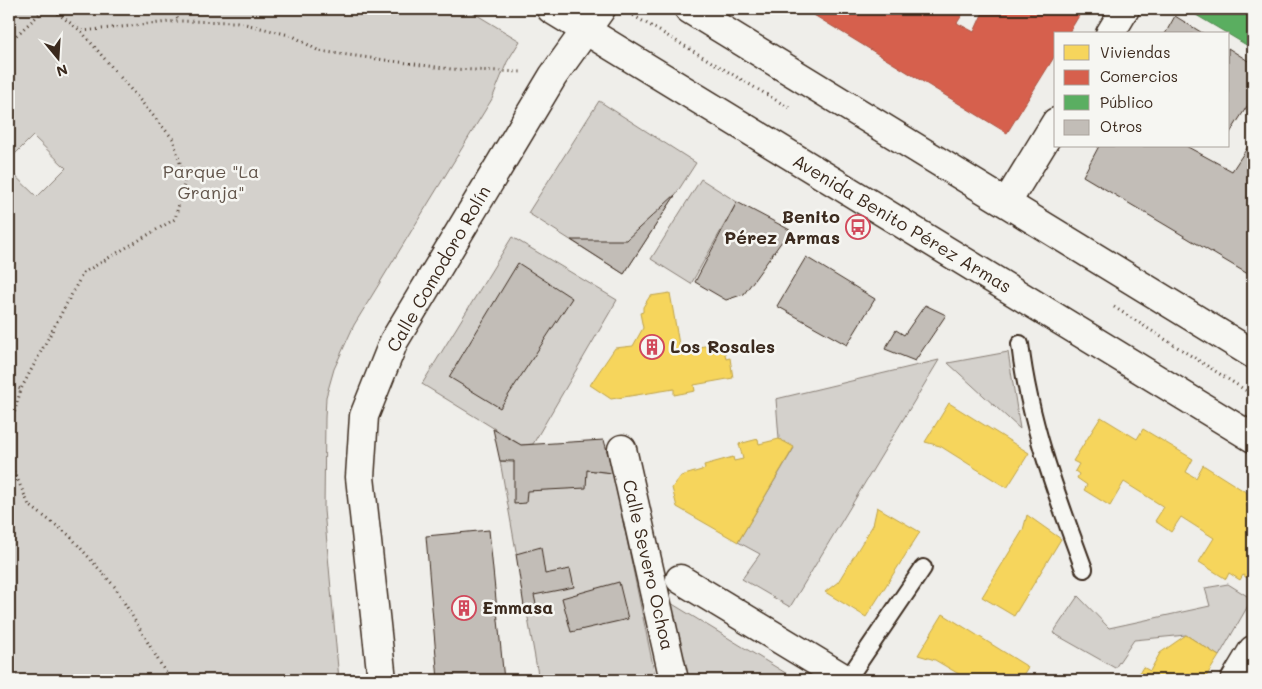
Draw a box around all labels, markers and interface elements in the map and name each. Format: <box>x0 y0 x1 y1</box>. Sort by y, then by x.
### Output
north arrow <box>32 32 82 82</box>
legend <box>1054 32 1230 148</box>
text: Viviendas <box>1100 42 1171 62</box>
text: N <box>54 60 70 82</box>
text: Comercios <box>1100 66 1178 86</box>
text: Público <box>1100 92 1153 112</box>
text: Otros <box>1100 116 1142 136</box>
street label: Avenida Benito Pérez Armas <box>789 148 1016 298</box>
park label: Parque "La Granja" <box>163 159 259 204</box>
street label: Calle Comodoro Rolín <box>381 181 496 356</box>
place label: Benito Pérez Armas <box>724 204 840 249</box>
bus stop icon: Benito Pérez Armas <box>845 214 871 240</box>
building icon: Los Rosales <box>639 334 665 360</box>
place label: Los Rosales <box>670 334 775 358</box>
street label: Calle Severo Ochoa <box>618 477 680 652</box>
building icon: Emmasa <box>451 595 477 621</box>
place label: Emmasa <box>482 595 553 619</box>

